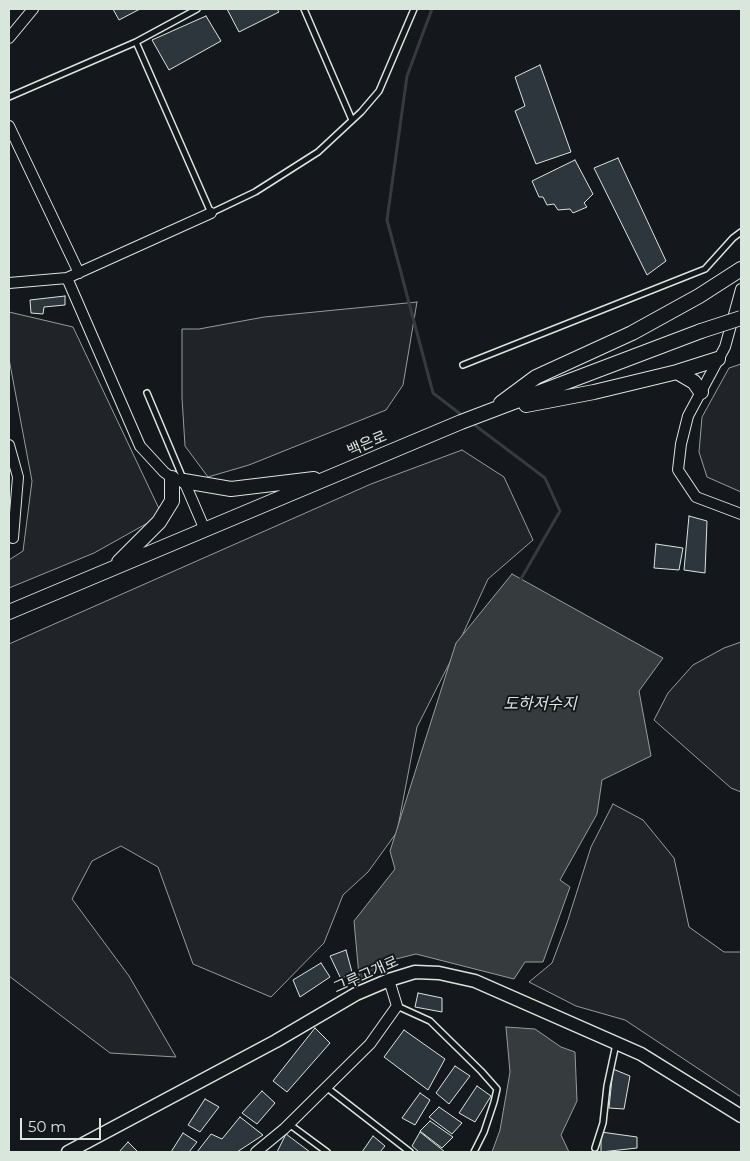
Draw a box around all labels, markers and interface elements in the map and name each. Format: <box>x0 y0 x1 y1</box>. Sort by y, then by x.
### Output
street label: 백은로 <box>344 428 390 460</box>
water label: 도하저수지 <box>503 694 577 714</box>
street label: 그루고개로 <box>331 953 401 997</box>
scale bar <box>22 1108 104 1140</box>
text: 50 m <box>28 1117 66 1136</box>

